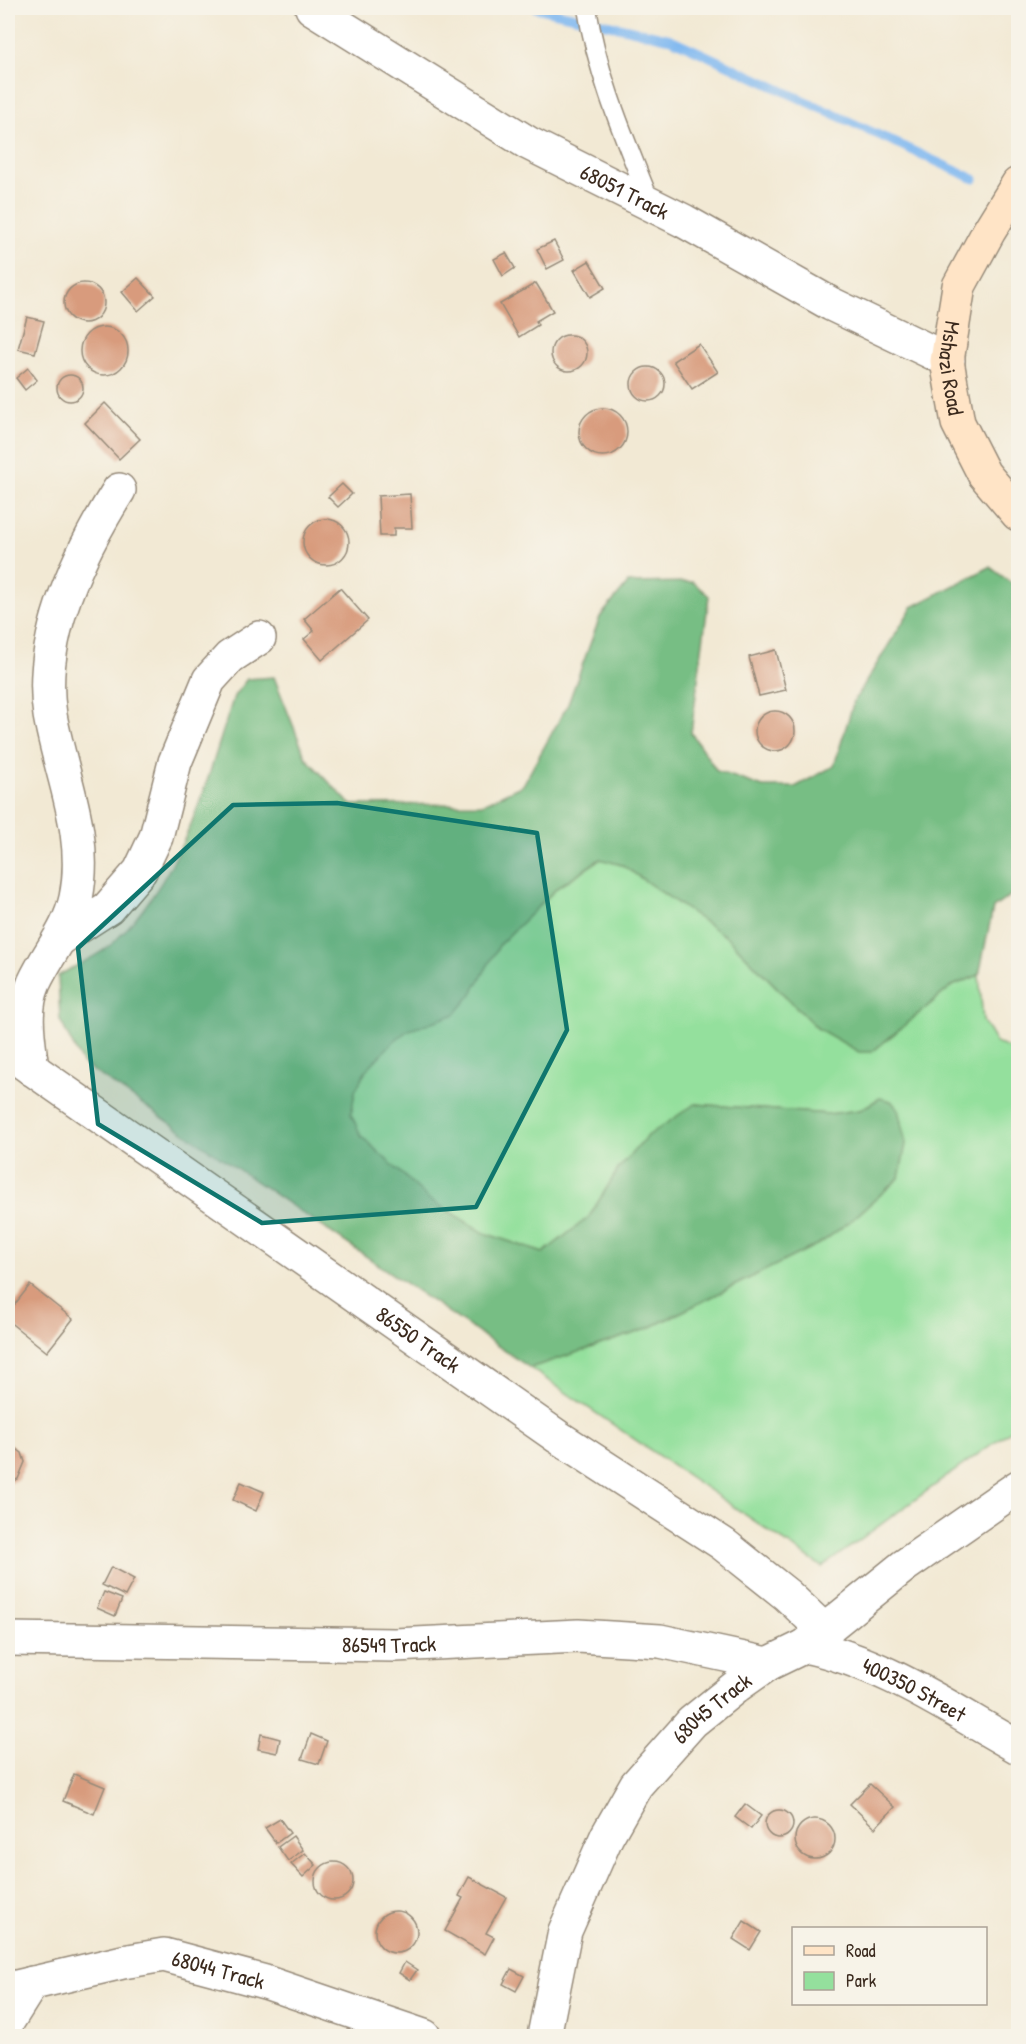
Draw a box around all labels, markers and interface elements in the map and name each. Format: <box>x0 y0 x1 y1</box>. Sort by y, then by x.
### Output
street label: 68051 Track <box>575 157 674 226</box>
street label: Mshazi Road <box>932 319 971 418</box>
street label: 86550 Track <box>370 1299 467 1379</box>
street label: 86549 Track <box>342 1628 437 1660</box>
street label: 400350 Street <box>858 1650 972 1729</box>
street label: 68045 Track <box>665 1665 757 1750</box>
legend <box>792 1927 987 2005</box>
text: Road <box>846 1938 876 1963</box>
street label: 68044 Track <box>169 1943 268 1996</box>
text: Park <box>846 1968 877 1993</box>

